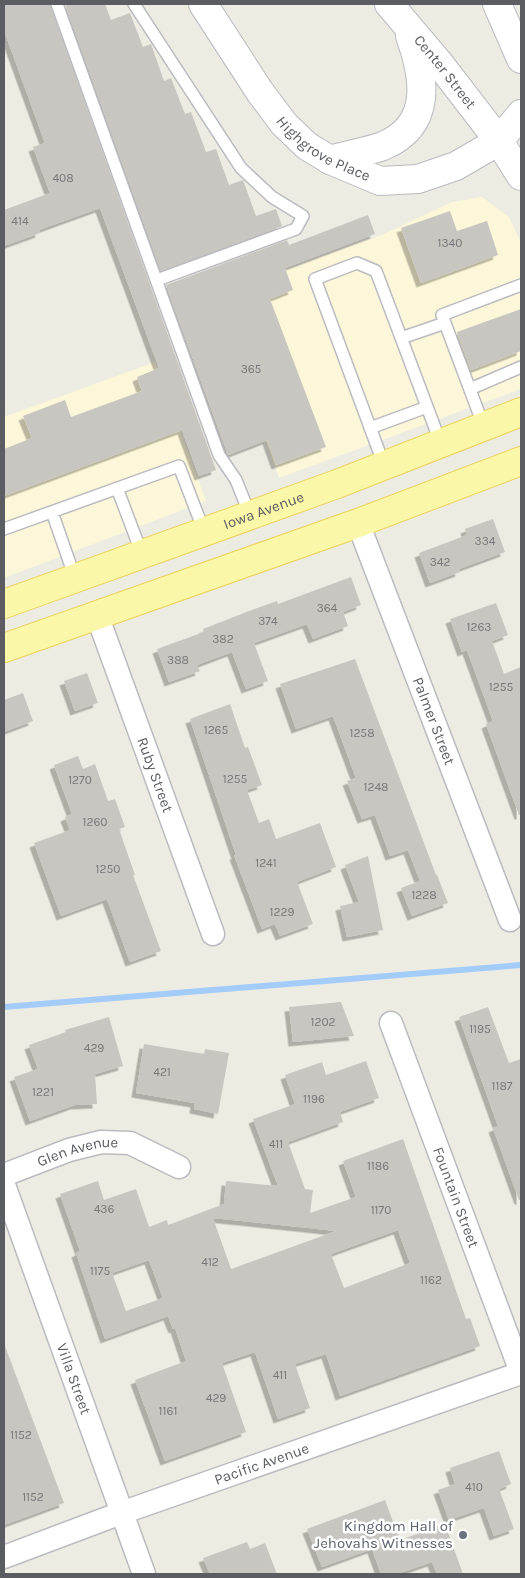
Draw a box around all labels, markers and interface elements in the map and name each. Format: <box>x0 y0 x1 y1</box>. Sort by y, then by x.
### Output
street label: Center Street <box>410 31 480 113</box>
street label: Highgrove Place <box>272 113 373 185</box>
house number: 408 <box>52 171 74 185</box>
house number: 414 <box>11 214 29 228</box>
house number: 1340 <box>438 236 462 250</box>
house number: 365 <box>241 362 262 376</box>
street label: Iowa Avenue <box>221 488 306 533</box>
house number: 334 <box>475 534 496 548</box>
house number: 342 <box>430 555 450 569</box>
house number: 364 <box>317 601 338 615</box>
house number: 374 <box>258 614 278 628</box>
house number: 1263 <box>467 620 491 634</box>
house number: 382 <box>212 632 234 646</box>
house number: 388 <box>167 653 189 667</box>
street label: Palmer Street <box>409 674 459 768</box>
house number: 1255 <box>489 680 513 694</box>
house number: 1265 <box>204 723 229 737</box>
house number: 1258 <box>349 726 375 740</box>
street label: Ruby Street <box>133 735 177 815</box>
house number: 1255 <box>223 772 247 786</box>
house number: 1270 <box>68 773 92 787</box>
house number: 1248 <box>364 780 389 794</box>
house number: 1260 <box>83 815 107 829</box>
house number: 1241 <box>255 856 277 870</box>
house number: 1250 <box>96 862 120 876</box>
house number: 1228 <box>411 888 437 902</box>
house number: 1229 <box>270 905 294 919</box>
house number: 1202 <box>311 1015 336 1029</box>
house number: 1195 <box>469 1022 491 1036</box>
house number: 429 <box>84 1041 104 1055</box>
house number: 421 <box>153 1065 171 1079</box>
house number: 1187 <box>492 1079 513 1093</box>
house number: 1221 <box>32 1085 54 1099</box>
house number: 1196 <box>303 1092 325 1106</box>
street label: Glen Avenue <box>35 1133 118 1170</box>
house number: 411 <box>269 1137 283 1151</box>
street label: Fountain Street <box>429 1144 483 1250</box>
house number: 1186 <box>367 1159 389 1173</box>
house number: 436 <box>94 1202 114 1216</box>
house number: 1170 <box>371 1203 391 1217</box>
house number: 412 <box>201 1255 219 1269</box>
house number: 1175 <box>90 1264 110 1278</box>
house number: 1162 <box>420 1273 442 1287</box>
street label: Villa Street <box>53 1341 95 1417</box>
house number: 411 <box>273 1368 287 1382</box>
house number: 429 <box>206 1391 226 1405</box>
house number: 1161 <box>159 1404 177 1418</box>
house number: 1152 <box>10 1428 32 1442</box>
street label: Pacific Avenue <box>212 1439 311 1489</box>
house number: 410 <box>465 1480 483 1494</box>
house number: 1152 <box>22 1490 44 1504</box>
place label: Kingdom Hall of Jehovahs Witnesses <box>314 1517 454 1552</box>
marker: Kingdom Hall of Jehovahs Witnesses <box>457 1529 469 1541</box>

